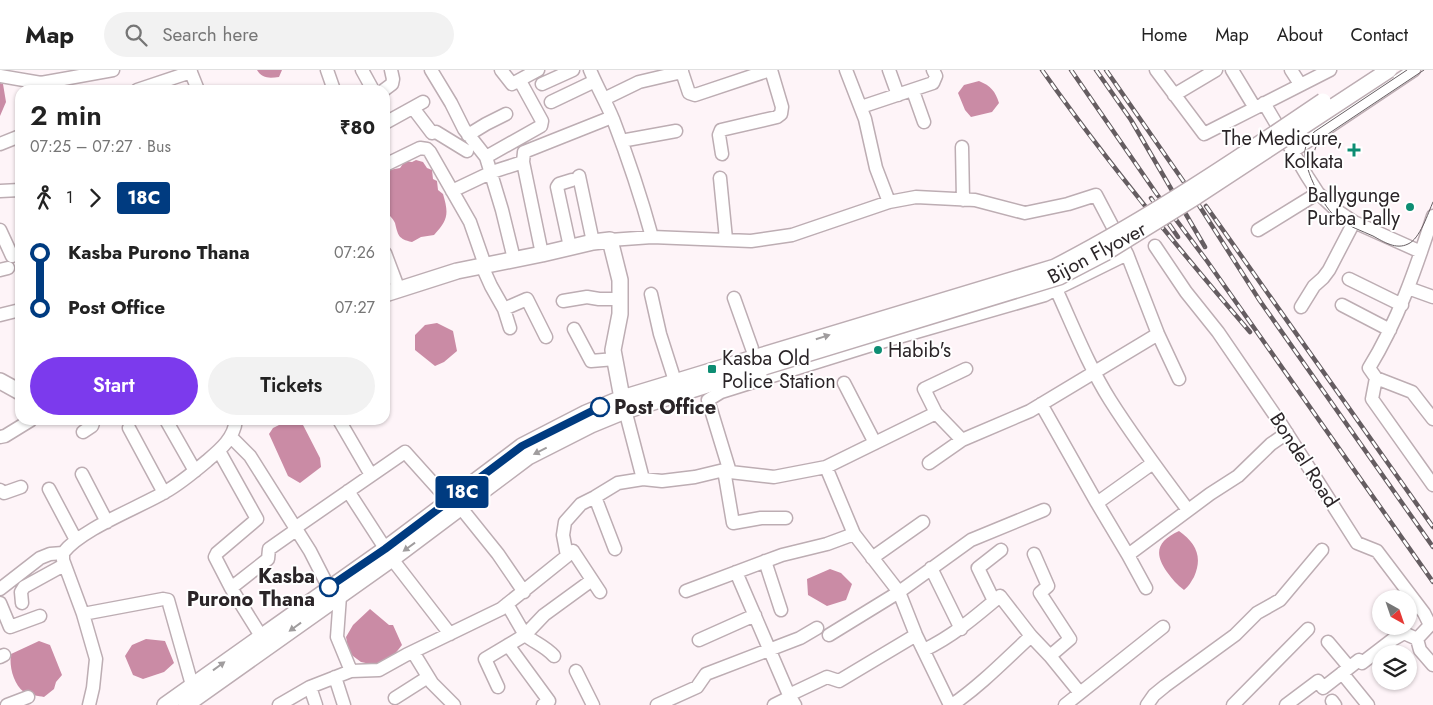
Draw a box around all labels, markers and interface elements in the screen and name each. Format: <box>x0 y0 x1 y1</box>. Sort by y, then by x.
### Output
search box <box>104 12 454 57</box>
text: Map <box>25 17 74 52</box>
icon: search <box>122 21 150 49</box>
text: Search here <box>162 21 258 48</box>
text: Home <box>1141 22 1187 48</box>
text: Map <box>1215 22 1249 48</box>
text: About <box>1277 22 1322 48</box>
text: Contact <box>1350 22 1408 48</box>
text: 2 min <box>30 95 102 136</box>
text: ₹80 <box>340 114 375 141</box>
place label: The Medicure, Kolkata <box>1222 124 1343 176</box>
text: 07:25 – 07:27 · Bus <box>30 135 171 158</box>
marker: The Medicure, Kolkata <box>1347 143 1361 157</box>
place label: Ballygunge Purba Pally <box>1307 181 1400 233</box>
icon: walk <box>30 184 58 212</box>
icon: forward <box>81 184 109 212</box>
text: 18C <box>127 185 160 211</box>
text: 1 <box>66 186 73 209</box>
marker: Ballygunge Purba Pally <box>1404 201 1416 213</box>
street label: Bijon Flyover <box>1042 215 1152 291</box>
text: Kasba Purono Thana <box>68 239 250 266</box>
text: 07:26 <box>334 241 375 264</box>
text: Post Office <box>68 294 165 321</box>
text: 07:27 <box>335 296 375 319</box>
one-way arrow <box>816 332 831 340</box>
place label: Habib's <box>888 336 951 365</box>
place label: Kasba Old Police Station <box>722 344 836 396</box>
marker: Habib's <box>872 344 884 356</box>
button: Start <box>30 357 198 415</box>
button: Tickets <box>208 357 375 415</box>
marker: Kasba Old Police Station <box>706 363 718 375</box>
place label: Post Office <box>614 393 716 422</box>
marker: Post Office <box>590 397 610 417</box>
street label: Bondel Road <box>1262 407 1346 513</box>
one-way arrow <box>533 447 547 455</box>
line badge: 18C <box>433 476 491 508</box>
text: 18C <box>445 479 479 505</box>
one-way arrow <box>403 541 416 552</box>
place label: Kasba Purono Thana <box>187 562 315 614</box>
marker: Kasba Purono Thana <box>319 577 339 597</box>
north arrow <box>1372 590 1418 635</box>
map controls <box>1372 590 1417 690</box>
one-way arrow <box>288 622 302 632</box>
button: layers <box>1372 645 1417 690</box>
one-way arrow <box>212 661 226 671</box>

